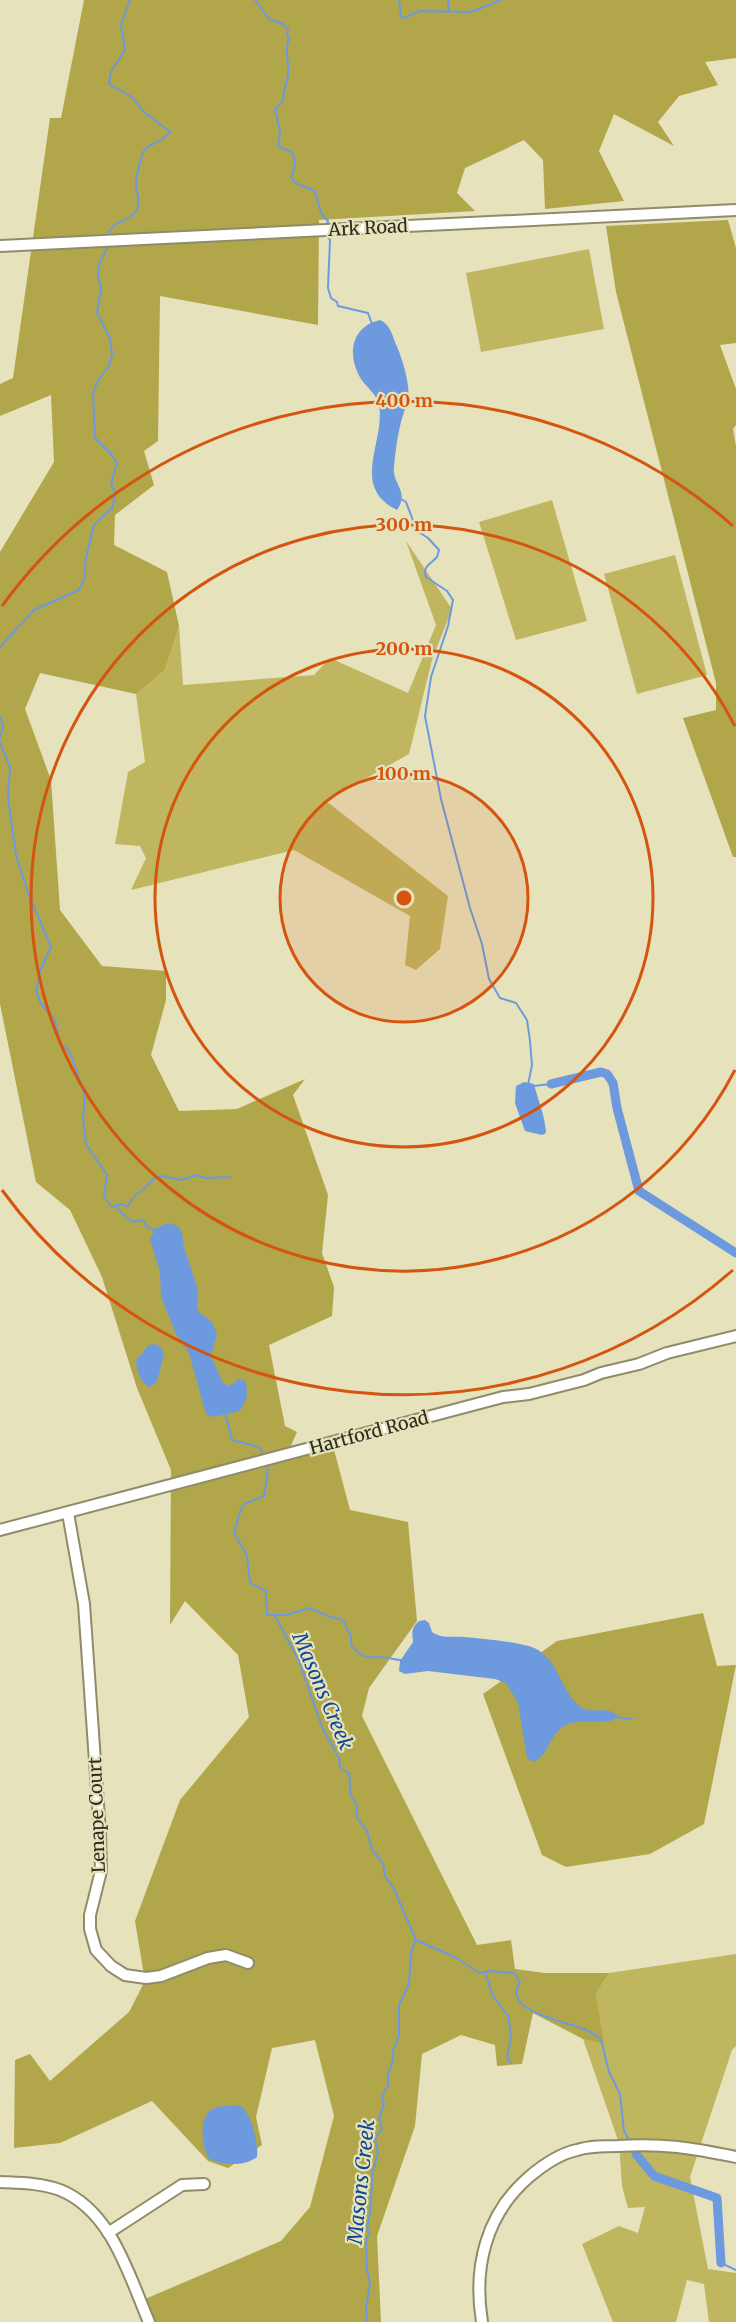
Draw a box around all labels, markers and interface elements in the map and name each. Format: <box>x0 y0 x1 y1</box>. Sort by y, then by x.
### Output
street label: Ark Road <box>327 214 409 241</box>
text: 400 m <box>375 389 433 412</box>
text: 300 m <box>376 513 432 536</box>
text: 200 m <box>376 637 432 660</box>
text: 100 m <box>377 762 431 785</box>
centre of rings <box>394 888 414 908</box>
street label: Hartford Road <box>307 1405 431 1460</box>
water label: Masons Creek <box>287 1627 359 1753</box>
street label: Lenape Court <box>83 1757 110 1873</box>
water label: Masons Creek <box>341 2118 379 2247</box>

